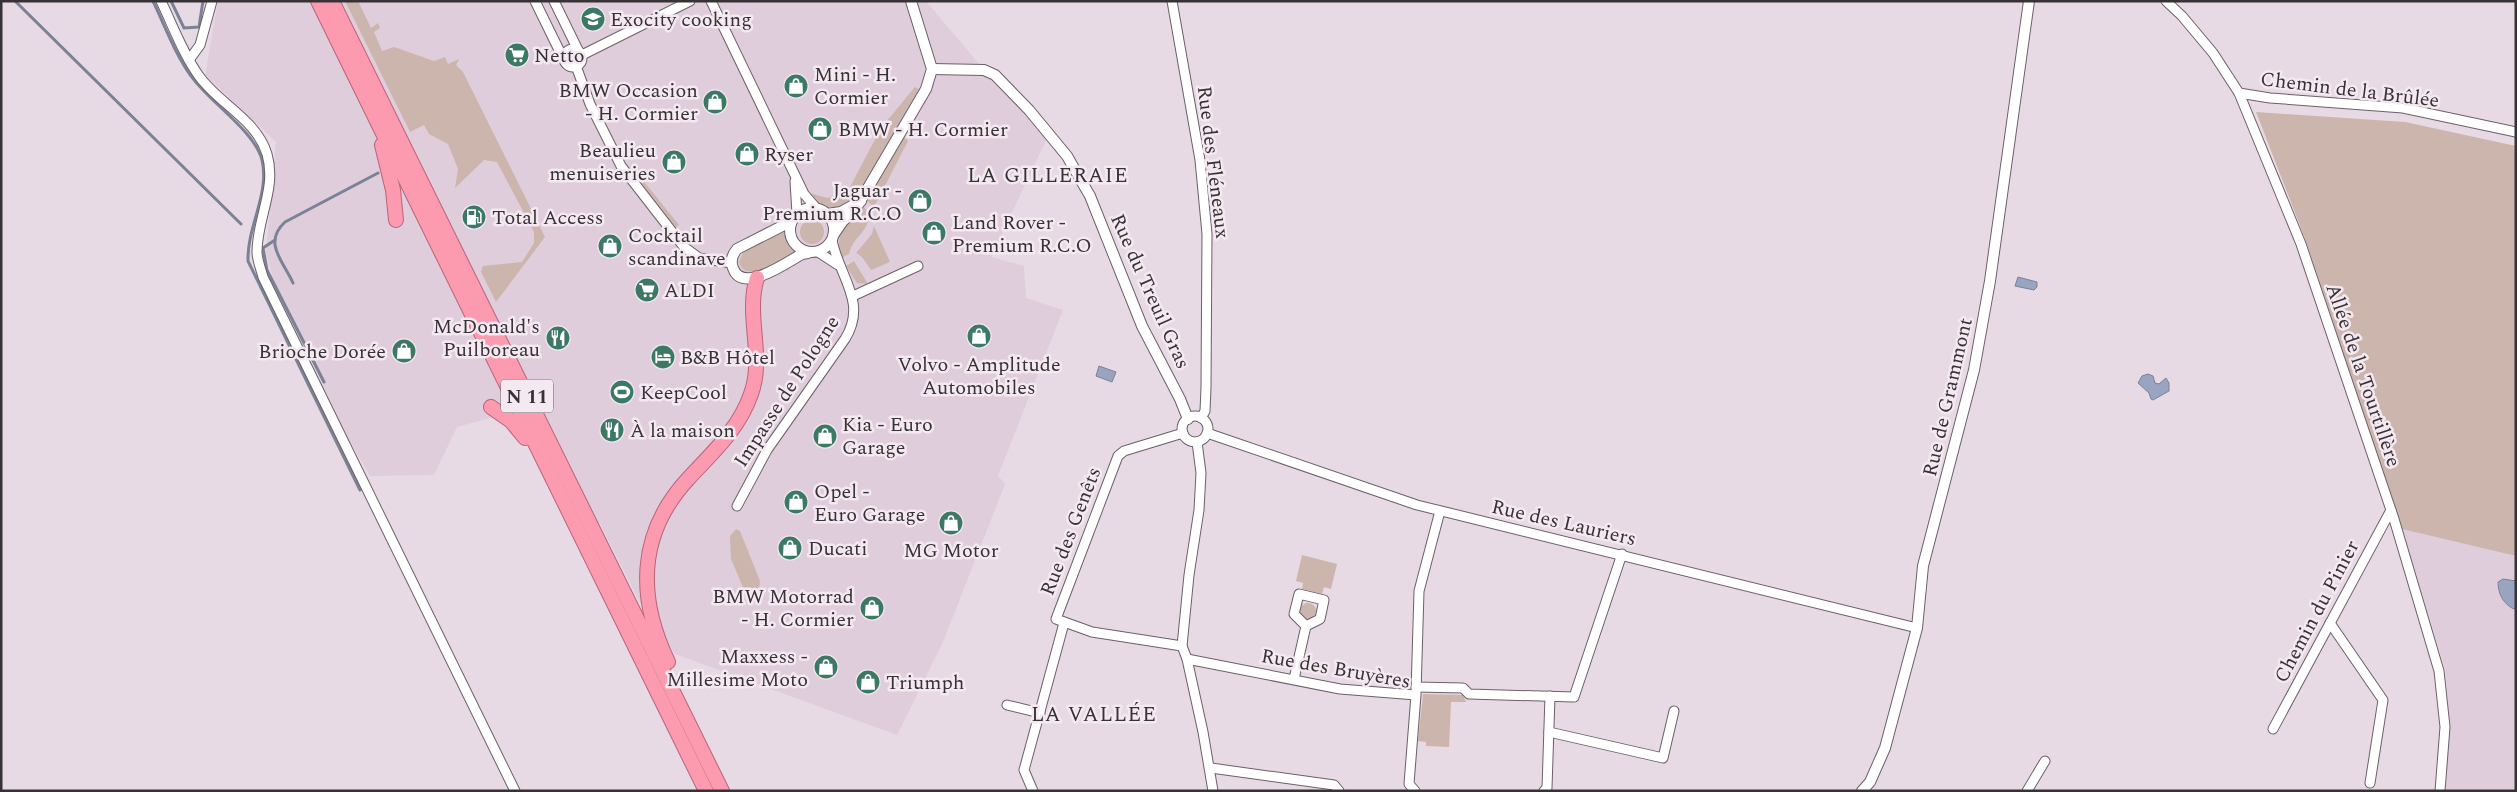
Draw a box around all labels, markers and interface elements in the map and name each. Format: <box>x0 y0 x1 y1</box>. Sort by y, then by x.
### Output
place label: Exocity cooking <box>610 5 752 35</box>
school or university icon: Exocity cooking <box>580 6 606 32</box>
place label: Netto <box>534 41 585 71</box>
supermarket icon: Netto <box>504 42 530 68</box>
place label: Mini - H. Cormier <box>814 60 896 113</box>
street label: Chemin de la Brûlée <box>2259 64 2441 116</box>
shop icon: Mini - H. Cormier <box>783 73 809 99</box>
place label: BMW Occasion - H. Cormier <box>559 76 698 129</box>
street label: Rue des Fléneaux <box>1189 84 1237 240</box>
shop icon: BMW Occasion - H. Cormier <box>702 89 728 115</box>
place label: BMW - H. Cormier <box>838 115 1008 145</box>
shop icon: BMW - H. Cormier <box>807 116 833 142</box>
place label: Beaulieu menuiseries <box>549 136 656 189</box>
place label: Ryser <box>764 140 813 170</box>
shop icon: Ryser <box>734 141 760 167</box>
shop icon: Beaulieu menuiseries <box>661 149 687 175</box>
district label: LA GILLERAIE <box>967 160 1129 192</box>
place label: Jaguar - Premium R.C.O <box>762 176 902 229</box>
shop icon: Jaguar - Premium R.C.O <box>907 188 933 214</box>
place label: Total Access <box>492 203 603 233</box>
fuel station icon: Total Access <box>461 204 487 230</box>
place label: Land Rover - Premium R.C.O <box>952 208 1092 261</box>
street label: Rue du Treuil Gras <box>1102 209 1198 374</box>
shop icon: Land Rover - Premium R.C.O <box>921 220 947 246</box>
place label: Cocktail scandinave <box>628 221 726 274</box>
shop icon: Cocktail scandinave <box>597 233 623 259</box>
place label: ALDI <box>664 276 715 306</box>
supermarket icon: ALDI <box>634 277 660 303</box>
street label: Allée de la Tourtillère <box>2318 280 2409 471</box>
street label: Impasse de Pologne <box>726 310 847 473</box>
place label: McDonald's Puilboreau <box>433 312 540 365</box>
street label: Rue de Grammont <box>1915 315 1981 480</box>
shop icon: Volvo - Amplitude Automobiles <box>966 323 992 349</box>
restaurant icon: McDonald's Puilboreau <box>545 325 571 351</box>
place label: Brioche Dorée <box>258 337 386 367</box>
shop icon: Brioche Dorée <box>391 338 417 364</box>
place label: B&B Hôtel <box>680 343 775 373</box>
hotel icon: B&B Hôtel <box>650 344 676 370</box>
place label: Volvo - Amplitude Automobiles <box>897 350 1061 403</box>
place label: KeepCool <box>640 378 727 408</box>
sports icon: KeepCool <box>609 379 635 405</box>
road number: N 11 <box>501 380 553 412</box>
place label: Kia - Euro Garage <box>842 410 933 463</box>
place label: À la maison <box>630 416 735 446</box>
restaurant icon: À la maison <box>599 417 625 443</box>
shop icon: Kia - Euro Garage <box>812 423 838 449</box>
street label: Rue des Genêts <box>1033 463 1109 600</box>
place label: Opel - Euro Garage <box>814 477 925 530</box>
shop icon: Opel - Euro Garage <box>783 489 809 515</box>
street label: Rue des Lauriers <box>1488 492 1639 554</box>
shop icon: MG Motor <box>938 510 964 536</box>
place label: Ducati <box>808 534 867 564</box>
shop icon: Ducati <box>777 535 803 561</box>
street label: Chemin du Pinier <box>2267 535 2367 688</box>
place label: MG Motor <box>903 536 999 566</box>
place label: BMW Motorrad - H. Cormier <box>712 582 854 635</box>
shop icon: BMW Motorrad - H. Cormier <box>859 595 885 621</box>
street label: Rue des Bruyères <box>1259 641 1413 697</box>
place label: Maxxess - Millesime Moto <box>666 642 808 695</box>
shop icon: Maxxess - Millesime Moto <box>813 654 839 680</box>
place label: Triumph <box>886 668 964 698</box>
shop icon: Triumph <box>855 669 881 695</box>
district label: LA VALLÉE <box>1031 699 1157 731</box>

